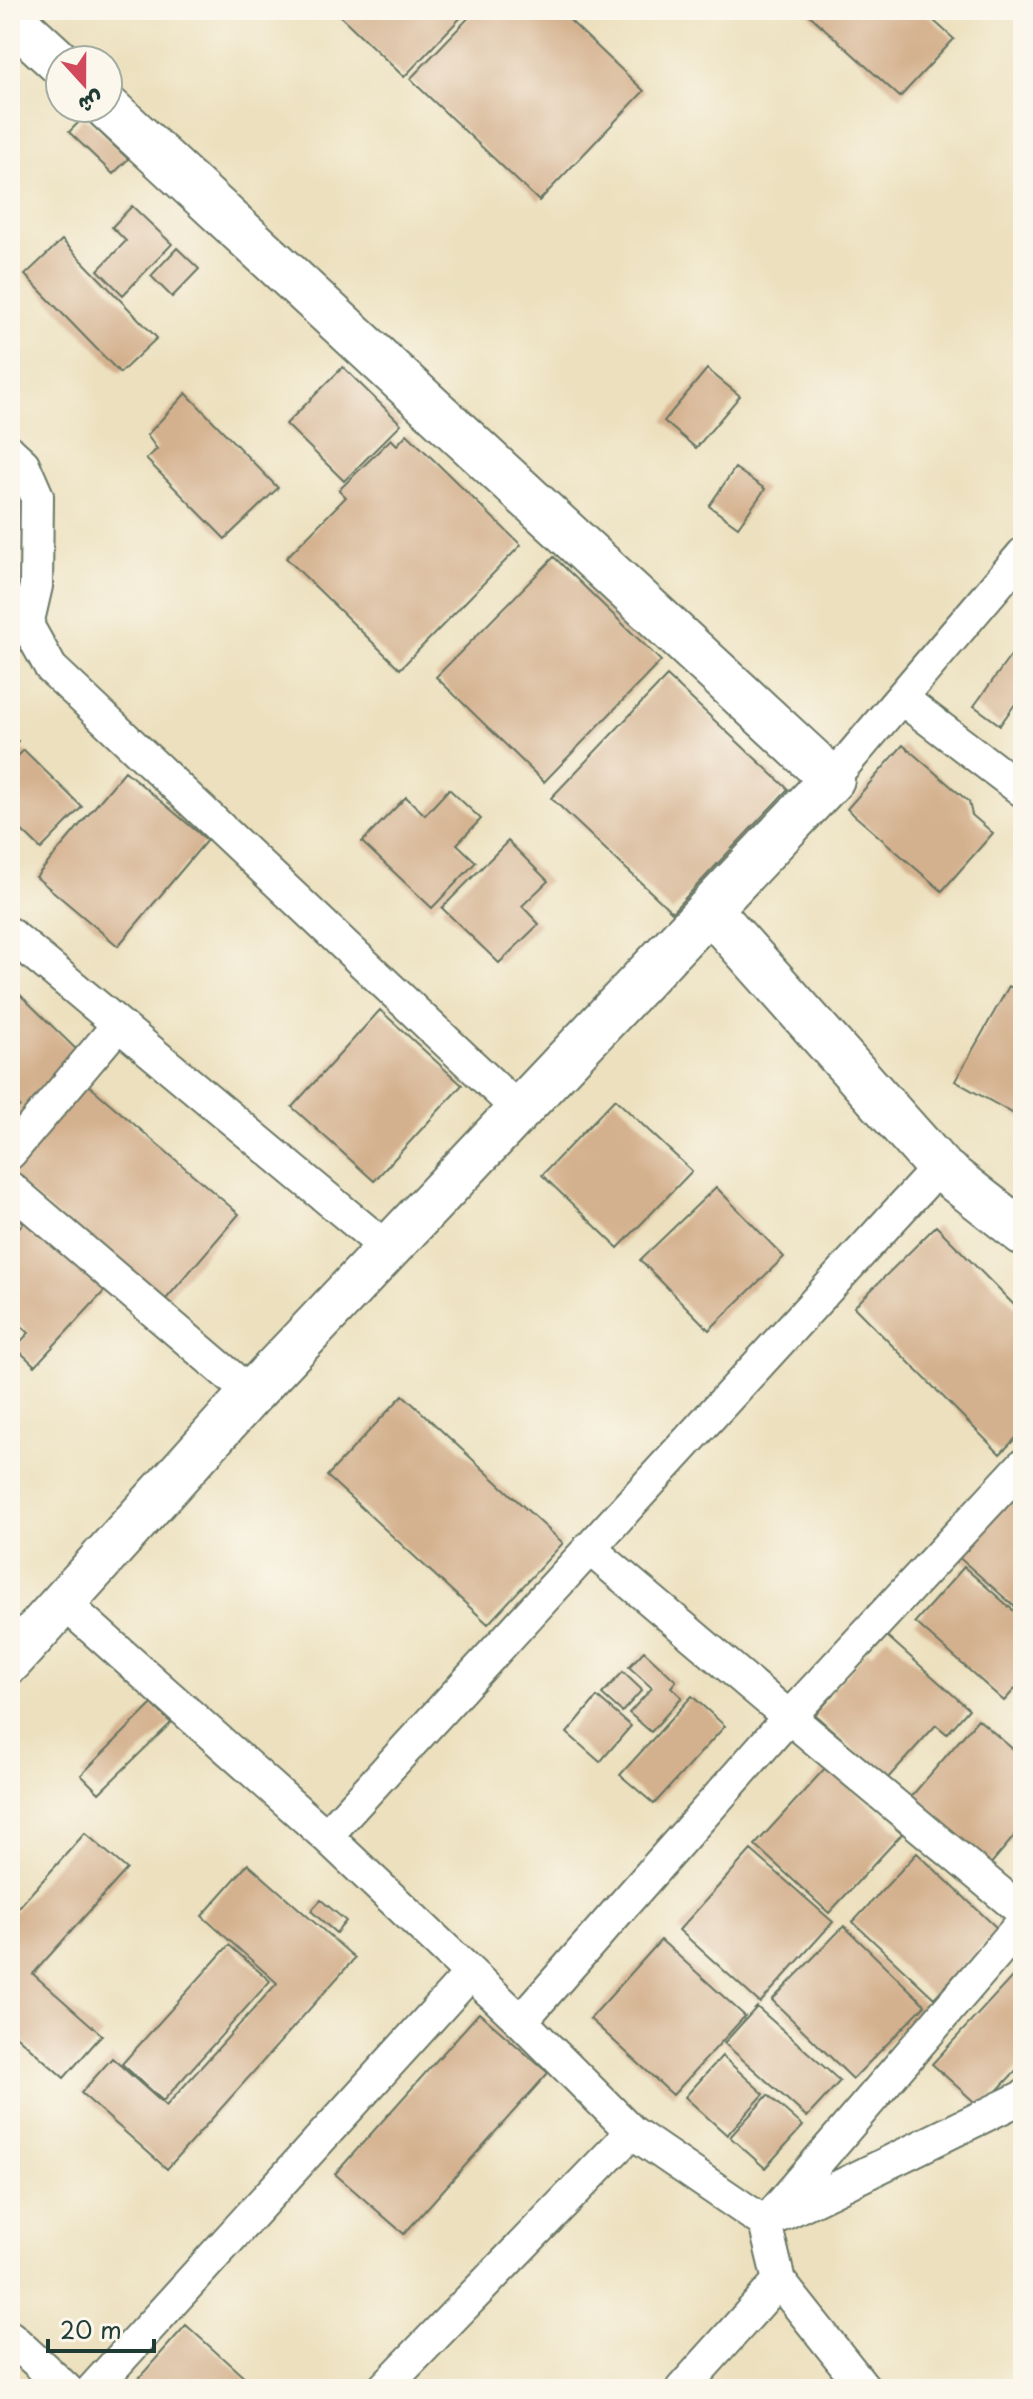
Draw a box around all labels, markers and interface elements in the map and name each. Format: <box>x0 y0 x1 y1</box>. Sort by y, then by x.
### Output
north arrow <box>44 44 124 124</box>
text: ش <box>74 84 109 124</box>
scale bar <box>48 2303 154 2353</box>
text: 20 m <box>60 2311 122 2347</box>

